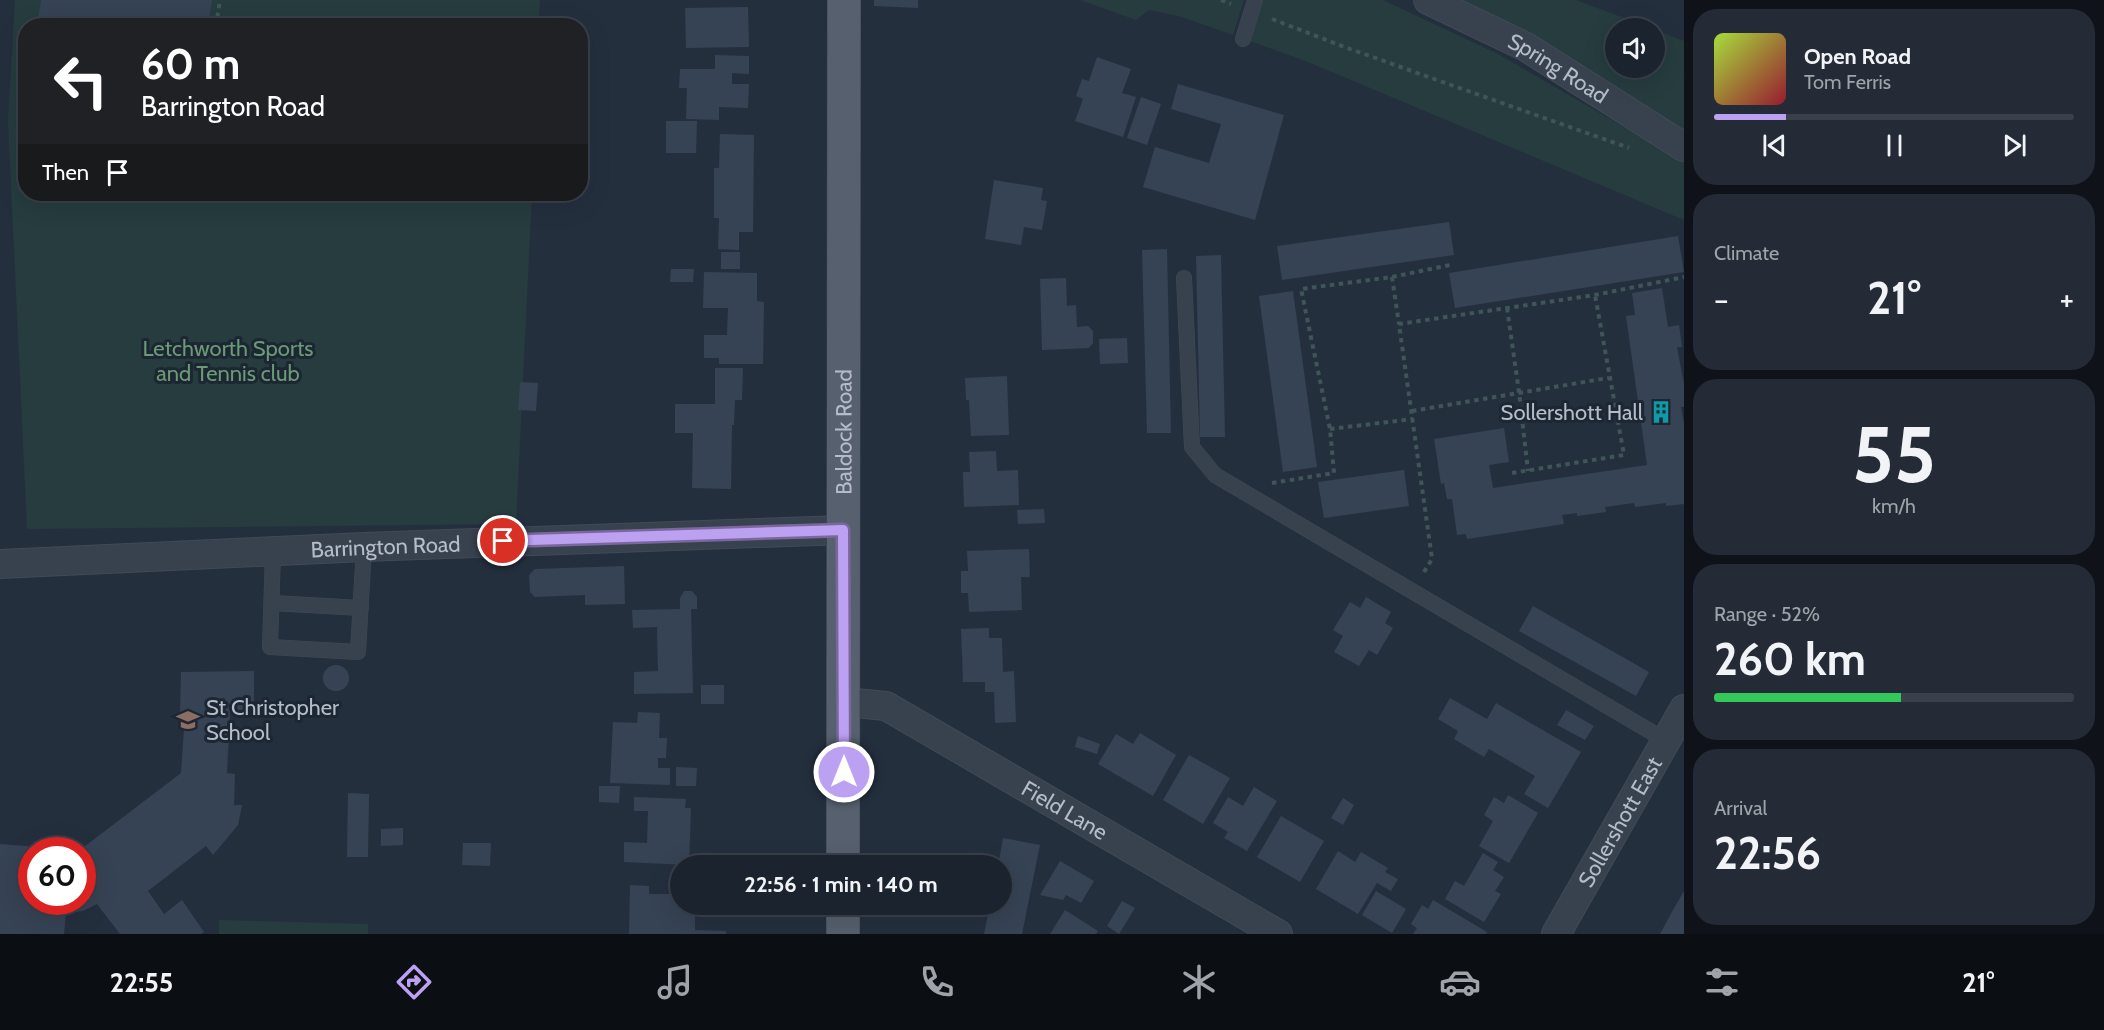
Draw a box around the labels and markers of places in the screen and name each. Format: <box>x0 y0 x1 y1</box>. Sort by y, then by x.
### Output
place label: Sollershott Hall <box>1501 399 1644 426</box>
building icon: Sollershott Hall <box>1648 399 1674 425</box>
pin <box>477 515 528 566</box>
place label: St Christopher School <box>206 694 339 746</box>
school or university icon: St Christopher School <box>175 707 201 733</box>

